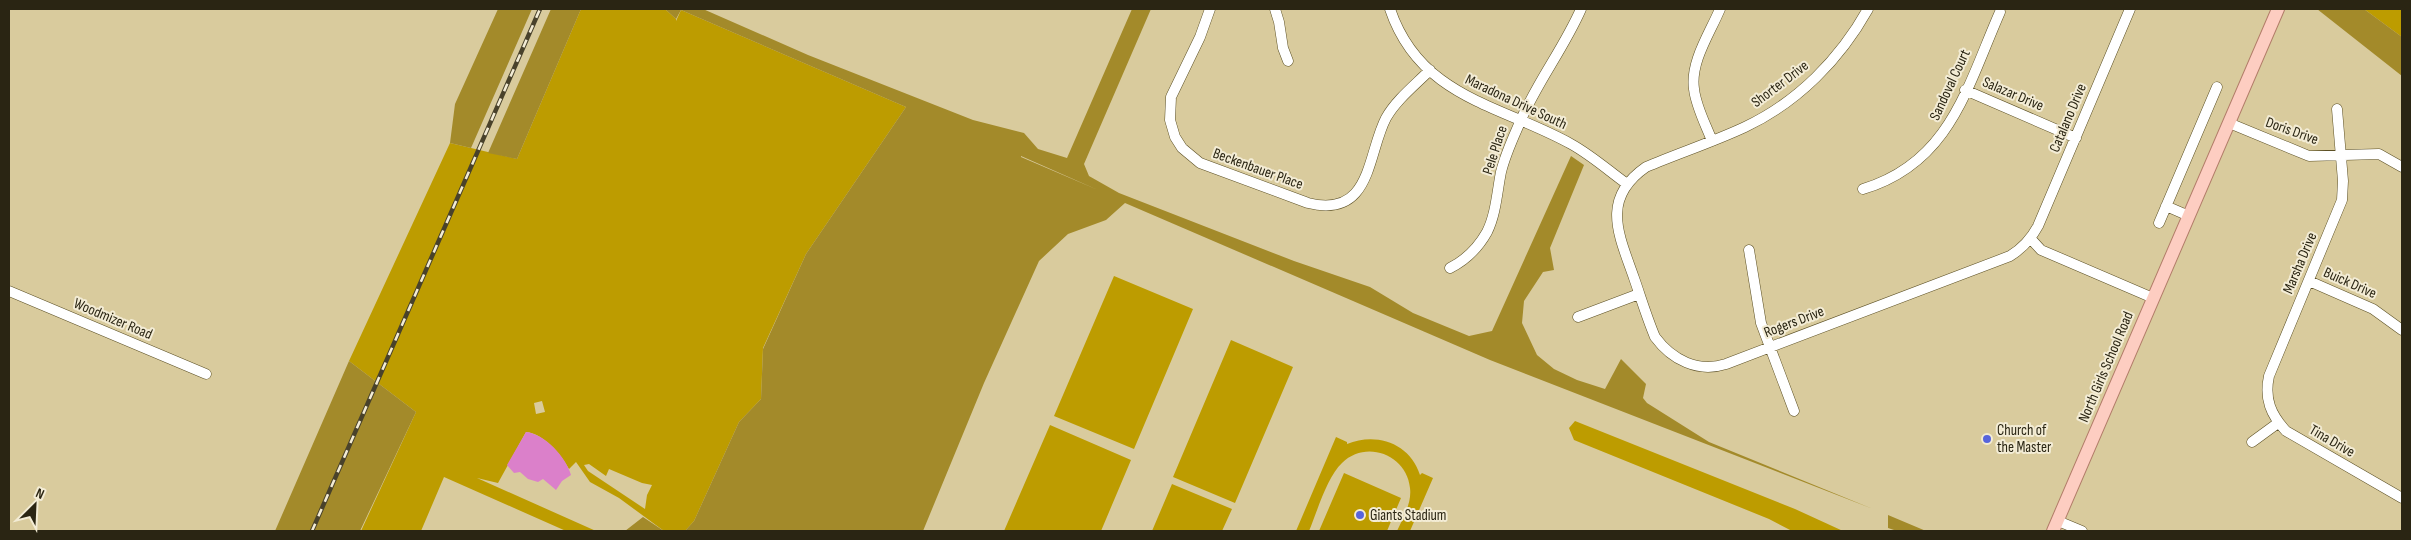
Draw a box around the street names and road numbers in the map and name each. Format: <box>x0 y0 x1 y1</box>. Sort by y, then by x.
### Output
street label: Sandoval Court <box>1925 46 1975 124</box>
street label: Shorter Drive <box>1748 56 1812 112</box>
street label: Maradona Drive South <box>1462 70 1570 134</box>
street label: Salazar Drive <box>1979 73 2047 115</box>
street label: Catalano Drive <box>2045 81 2091 155</box>
street label: Doris Drive <box>2263 113 2321 149</box>
street label: Pele Place <box>1478 123 1512 177</box>
street label: Beckenbauer Place <box>1210 144 1306 194</box>
street label: Marsha Drive <box>2279 229 2321 297</box>
street label: Buick Drive <box>2321 263 2379 303</box>
street label: Woodmizer Road <box>71 294 155 344</box>
street label: Rogers Drive <box>1761 302 1827 342</box>
street label: North Girls School Road <box>2074 309 2138 425</box>
street label: Tina Drive <box>2306 420 2358 462</box>

